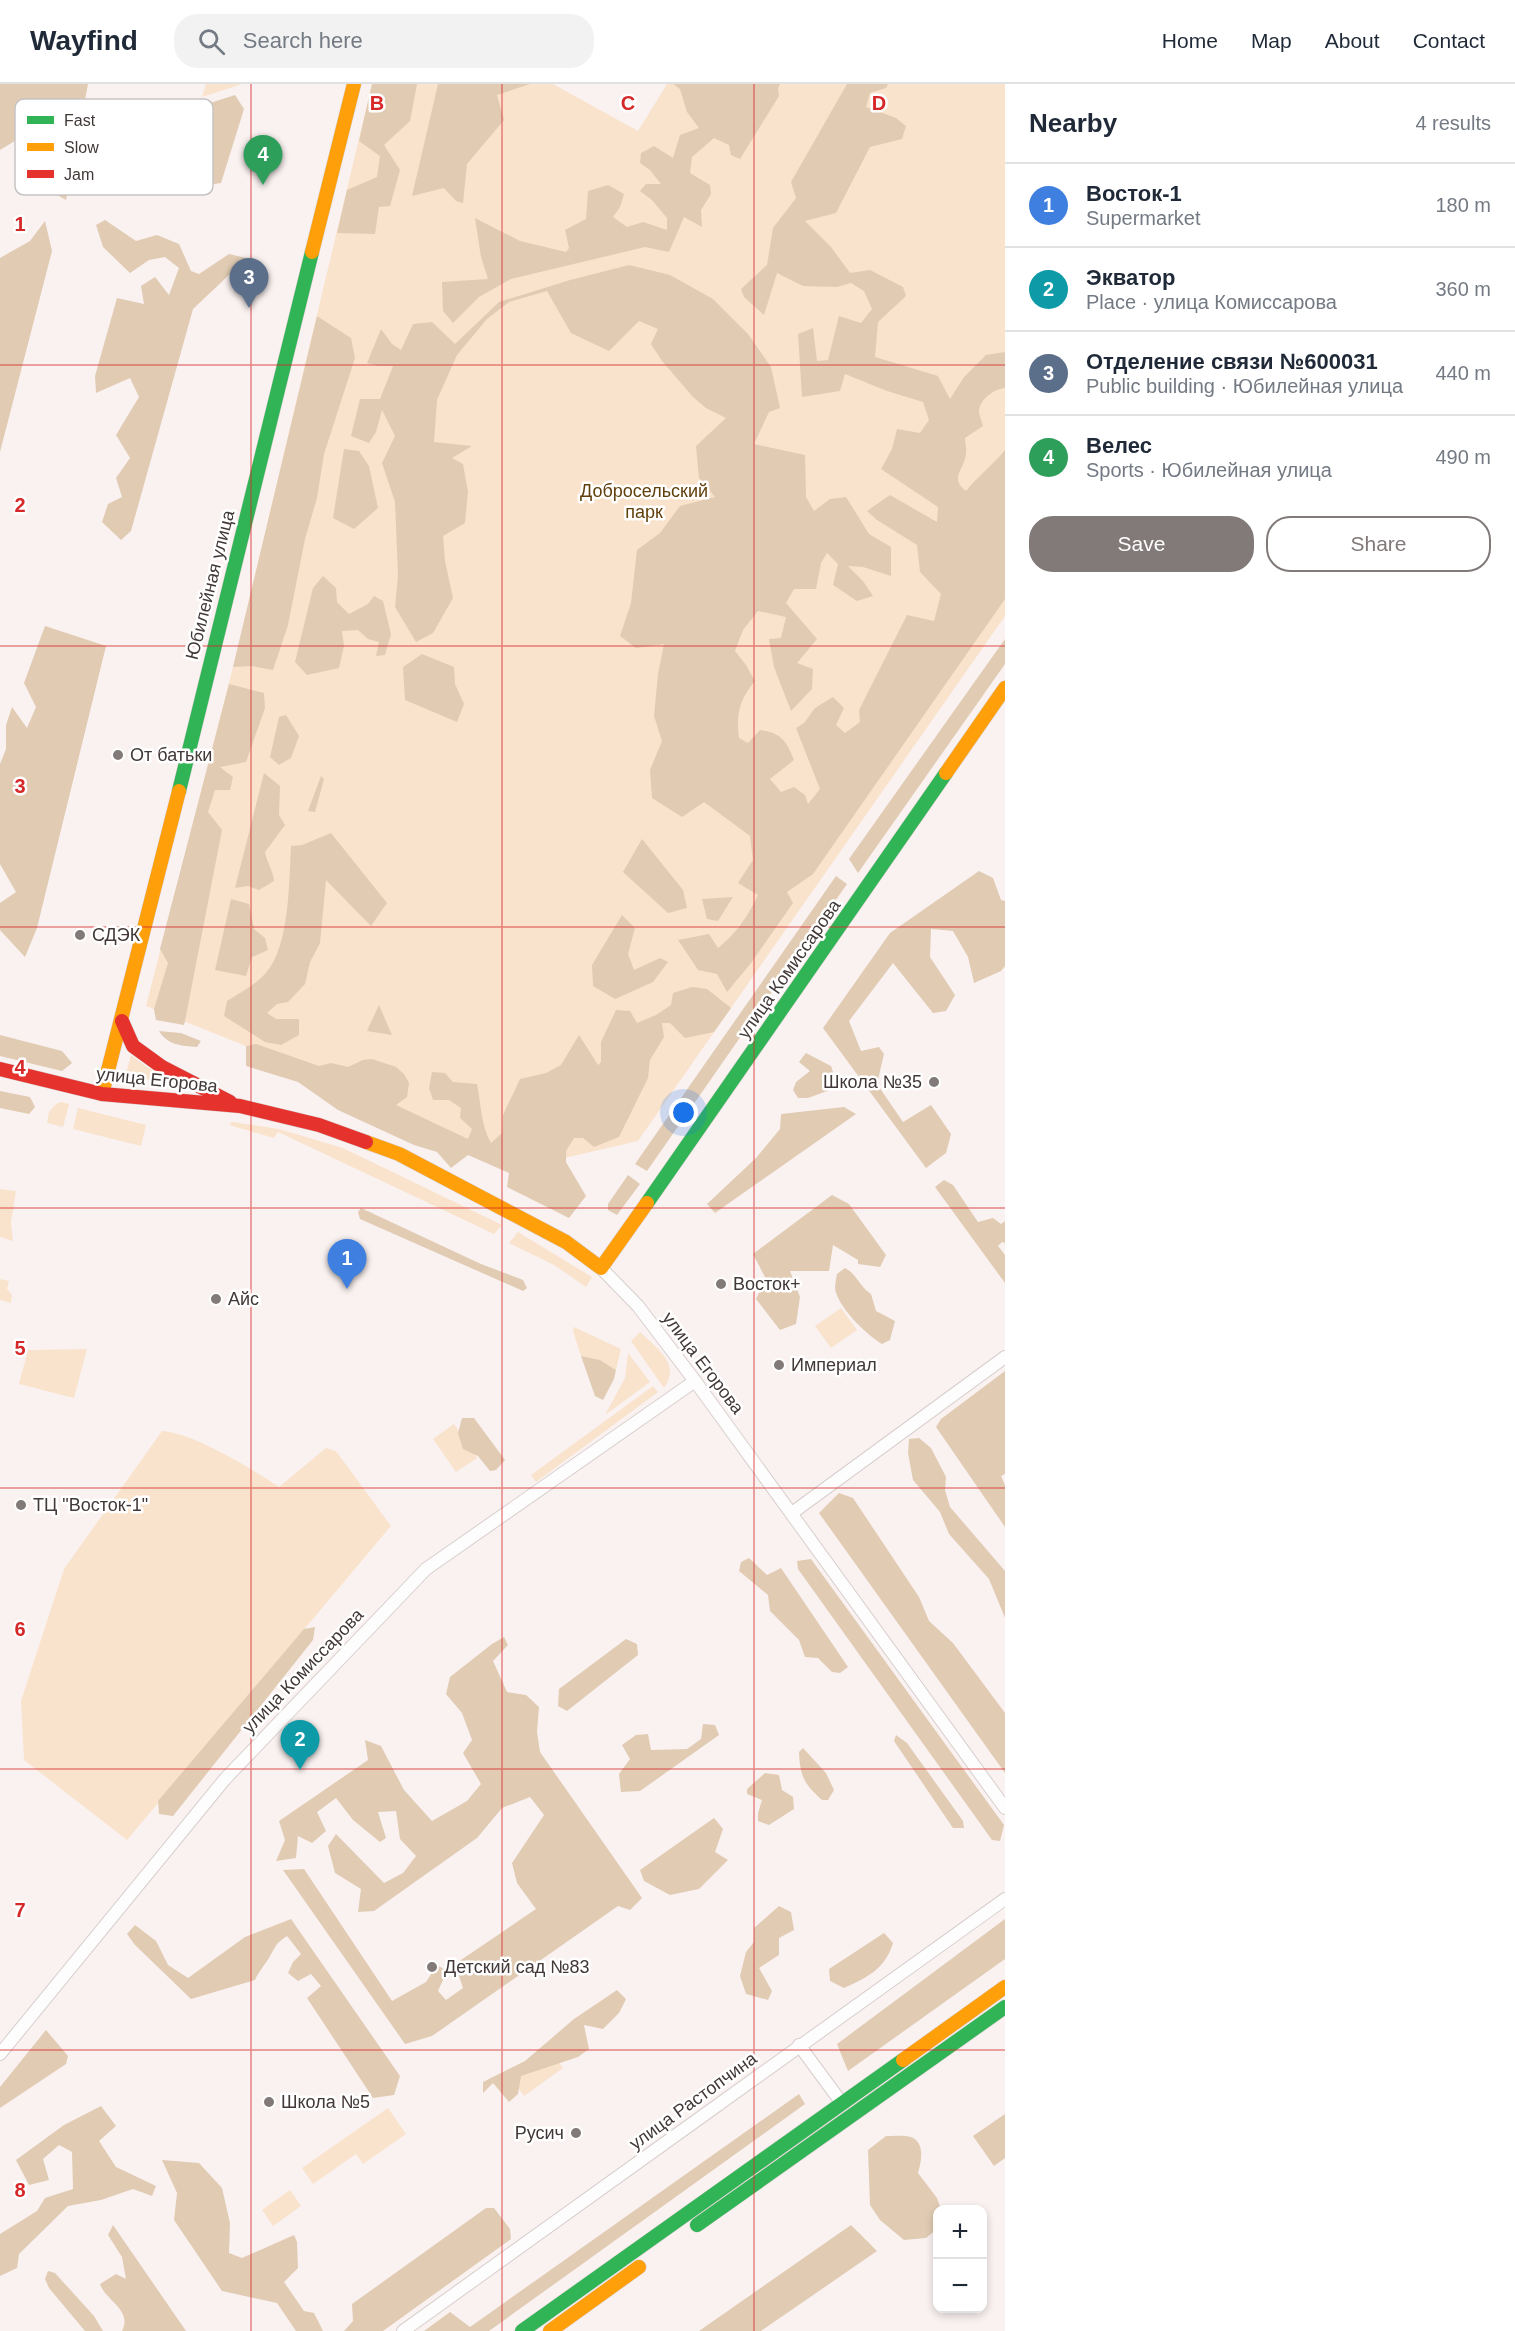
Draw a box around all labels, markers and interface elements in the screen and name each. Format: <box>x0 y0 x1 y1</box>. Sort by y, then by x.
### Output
search box <box>174 14 594 68</box>
text: Wayfind <box>30 25 138 56</box>
icon: search <box>195 25 228 58</box>
text: Search here <box>243 28 363 53</box>
text: Home <box>1162 29 1218 52</box>
text: Map <box>1251 29 1292 52</box>
text: About <box>1325 29 1380 52</box>
text: Contact <box>1413 29 1485 52</box>
text: B <box>370 92 384 114</box>
text: C <box>621 92 635 114</box>
text: D <box>872 92 886 114</box>
legend <box>15 99 213 195</box>
text: Nearby <box>1029 108 1117 138</box>
text: Fast <box>64 112 96 129</box>
text: 4 results <box>1415 112 1491 134</box>
pin: 4 <box>244 135 282 185</box>
text: Slow <box>64 139 99 156</box>
text: Jam <box>64 166 94 183</box>
text: Восток-1 <box>1086 181 1182 206</box>
text: 1 <box>1043 194 1054 216</box>
text: 180 m <box>1435 194 1491 216</box>
text: Supermarket <box>1086 207 1201 229</box>
text: 1 <box>14 213 26 235</box>
pin: 3 <box>230 258 268 308</box>
text: Экватор <box>1086 265 1176 290</box>
text: 2 <box>1043 278 1054 300</box>
text: 360 m <box>1435 278 1491 300</box>
text: Place · улица Комиссарова <box>1086 291 1337 313</box>
text: Отделение связи №600031 <box>1086 349 1378 374</box>
text: 3 <box>1043 362 1054 384</box>
text: 440 m <box>1435 362 1491 384</box>
text: Public building · Юбилейная улица <box>1086 375 1403 397</box>
text: Велес <box>1086 433 1152 458</box>
text: 4 <box>1043 446 1054 468</box>
text: 490 m <box>1435 446 1491 468</box>
text: Sports · Юбилейная улица <box>1086 459 1332 481</box>
park label: Добросельский парк <box>580 481 708 522</box>
text: 2 <box>14 494 26 516</box>
street label: Юбилейная улица <box>182 507 238 662</box>
button: Save <box>1029 516 1254 572</box>
button: Share <box>1266 516 1491 572</box>
place label: От батьки <box>130 745 212 765</box>
marker: От батьки <box>111 748 125 762</box>
text: 3 <box>14 775 26 797</box>
street label: улица Комиссарова <box>734 895 845 1042</box>
place label: СДЭК <box>92 925 141 945</box>
marker: СДЭК <box>73 928 87 942</box>
text: 4 <box>14 1056 26 1078</box>
street label: улица Егорова <box>95 1064 220 1096</box>
place label: Школа №35 <box>823 1072 922 1092</box>
marker: Школа №35 <box>927 1075 941 1089</box>
your location <box>669 1098 698 1127</box>
pin: 1 <box>328 1240 366 1289</box>
place label: Восток+ <box>733 1274 800 1294</box>
marker: Восток+ <box>714 1277 728 1291</box>
place label: Айс <box>228 1289 259 1309</box>
marker: Айс <box>209 1292 223 1306</box>
street label: улица Егорова <box>658 1308 748 1419</box>
text: 5 <box>14 1337 26 1359</box>
place label: Империал <box>791 1355 877 1375</box>
marker: Империал <box>772 1358 786 1372</box>
place label: ТЦ "Восток-1" <box>33 1495 148 1515</box>
marker: ТЦ "Восток-1" <box>14 1498 28 1512</box>
street label: улица Комиссарова <box>239 1604 368 1737</box>
text: 6 <box>14 1618 26 1640</box>
pin: 2 <box>280 1720 320 1770</box>
text: 7 <box>14 1899 26 1921</box>
place label: Детский сад №83 <box>444 1957 589 1977</box>
marker: Детский сад №83 <box>425 1960 439 1974</box>
street label: улица Растопчина <box>626 2048 761 2154</box>
place label: Школа №5 <box>281 2092 370 2112</box>
marker: Школа №5 <box>262 2095 276 2109</box>
place label: Русич <box>515 2123 564 2143</box>
marker: Русич <box>569 2126 583 2140</box>
text: 8 <box>14 2179 26 2201</box>
map controls <box>933 2205 987 2313</box>
button: + <box>933 2205 987 2259</box>
button: − <box>933 2259 987 2313</box>

